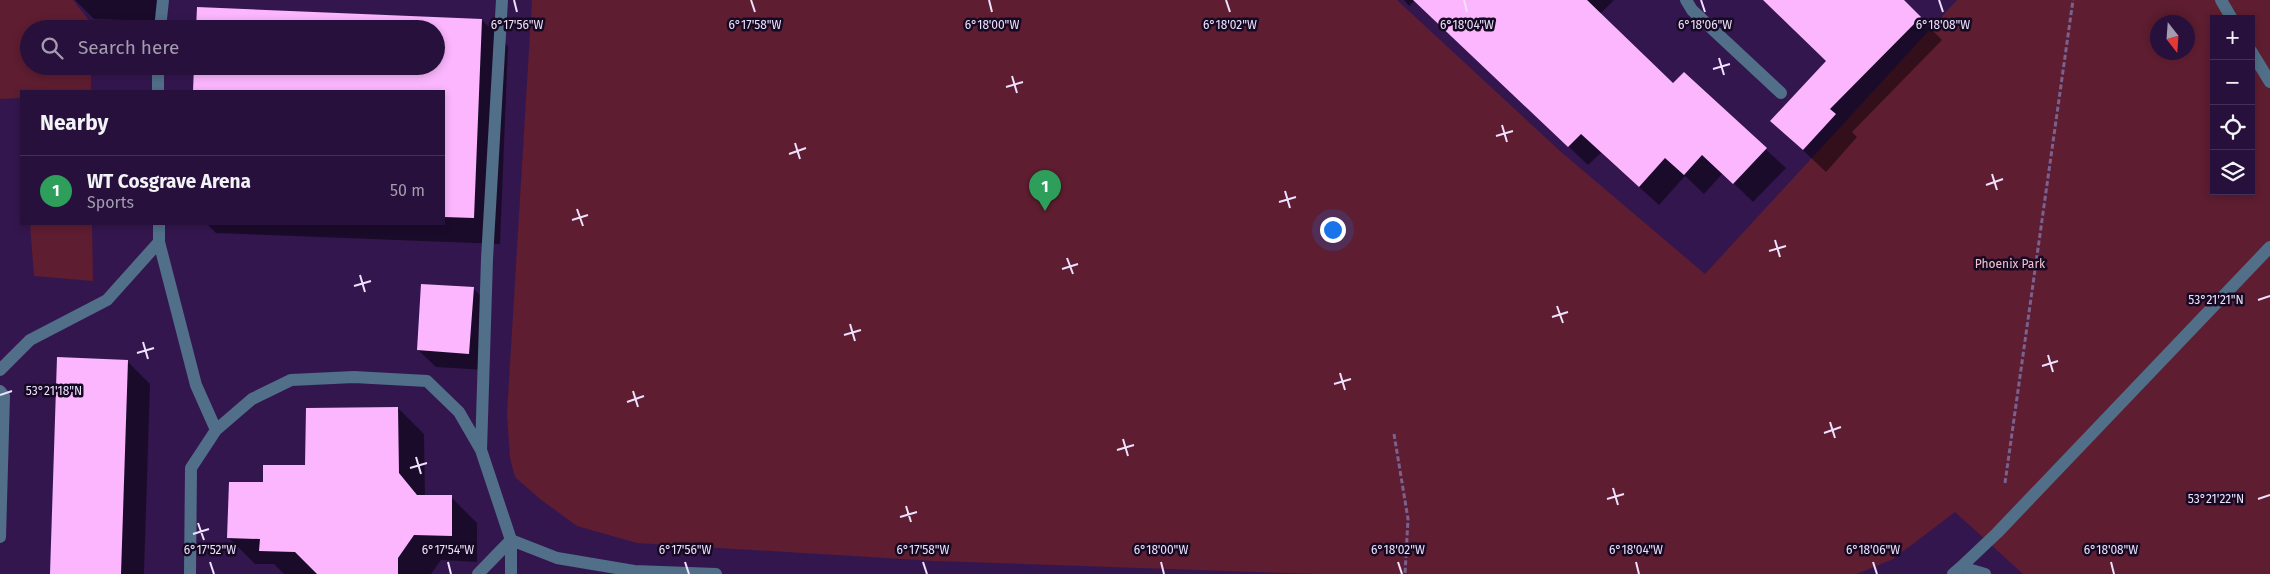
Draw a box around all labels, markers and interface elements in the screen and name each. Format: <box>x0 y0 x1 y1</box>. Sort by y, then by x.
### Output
north arrow <box>2150 15 2195 60</box>
map controls <box>2210 15 2255 195</box>
button: + <box>2210 15 2255 60</box>
text: 6°17'56"W <box>491 18 543 32</box>
text: 6°17'58"W <box>729 18 782 32</box>
text: 6°18'00"W <box>965 18 1019 32</box>
text: 6°18'02"W <box>1203 18 1257 32</box>
text: 6°18'04"W <box>1440 18 1494 32</box>
text: 6°18'06"W <box>1678 18 1732 32</box>
text: 6°18'08"W <box>1916 18 1970 32</box>
search box <box>20 20 445 75</box>
icon: search <box>38 34 66 62</box>
text: Search here <box>78 36 179 59</box>
button: − <box>2210 60 2255 105</box>
button: locate <box>2210 105 2255 150</box>
text: Nearby <box>40 110 108 136</box>
button: layers <box>2210 150 2255 195</box>
text: WT Cosgrave Arena <box>87 170 251 193</box>
pin: 1 <box>1029 170 1061 211</box>
text: 1 <box>52 181 60 200</box>
text: 50 m <box>390 181 425 200</box>
text: Sports <box>87 193 134 212</box>
your location <box>1320 217 1346 243</box>
park label: Phoenix Park <box>1975 257 2046 271</box>
text: 53°21'21"N <box>2188 293 2244 307</box>
text: 53°21'18"N <box>26 384 82 398</box>
text: 53°21'22"N <box>2188 492 2244 506</box>
text: 6°17'52"W <box>184 543 236 557</box>
text: 6°17'54"W <box>422 543 474 557</box>
text: 6°17'56"W <box>659 543 711 557</box>
text: 6°17'58"W <box>897 543 950 557</box>
text: 6°18'00"W <box>1134 543 1188 557</box>
text: 6°18'02"W <box>1371 543 1425 557</box>
text: 6°18'04"W <box>1609 543 1663 557</box>
text: 6°18'06"W <box>1846 543 1900 557</box>
text: 6°18'08"W <box>2084 543 2138 557</box>

